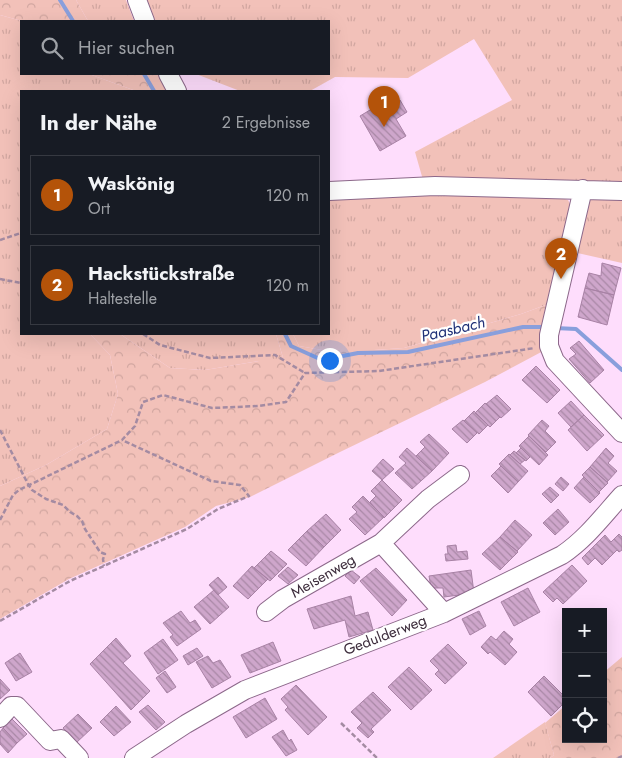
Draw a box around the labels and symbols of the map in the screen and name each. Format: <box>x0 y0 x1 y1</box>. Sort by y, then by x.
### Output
pin: 1 <box>368 86 400 127</box>
pin: 2 <box>545 238 577 279</box>
water label: Paasbach <box>419 310 487 348</box>
your location <box>317 348 343 374</box>
street label: Meisenweg <box>286 549 360 603</box>
street label: Gedulderweg <box>340 609 430 661</box>

